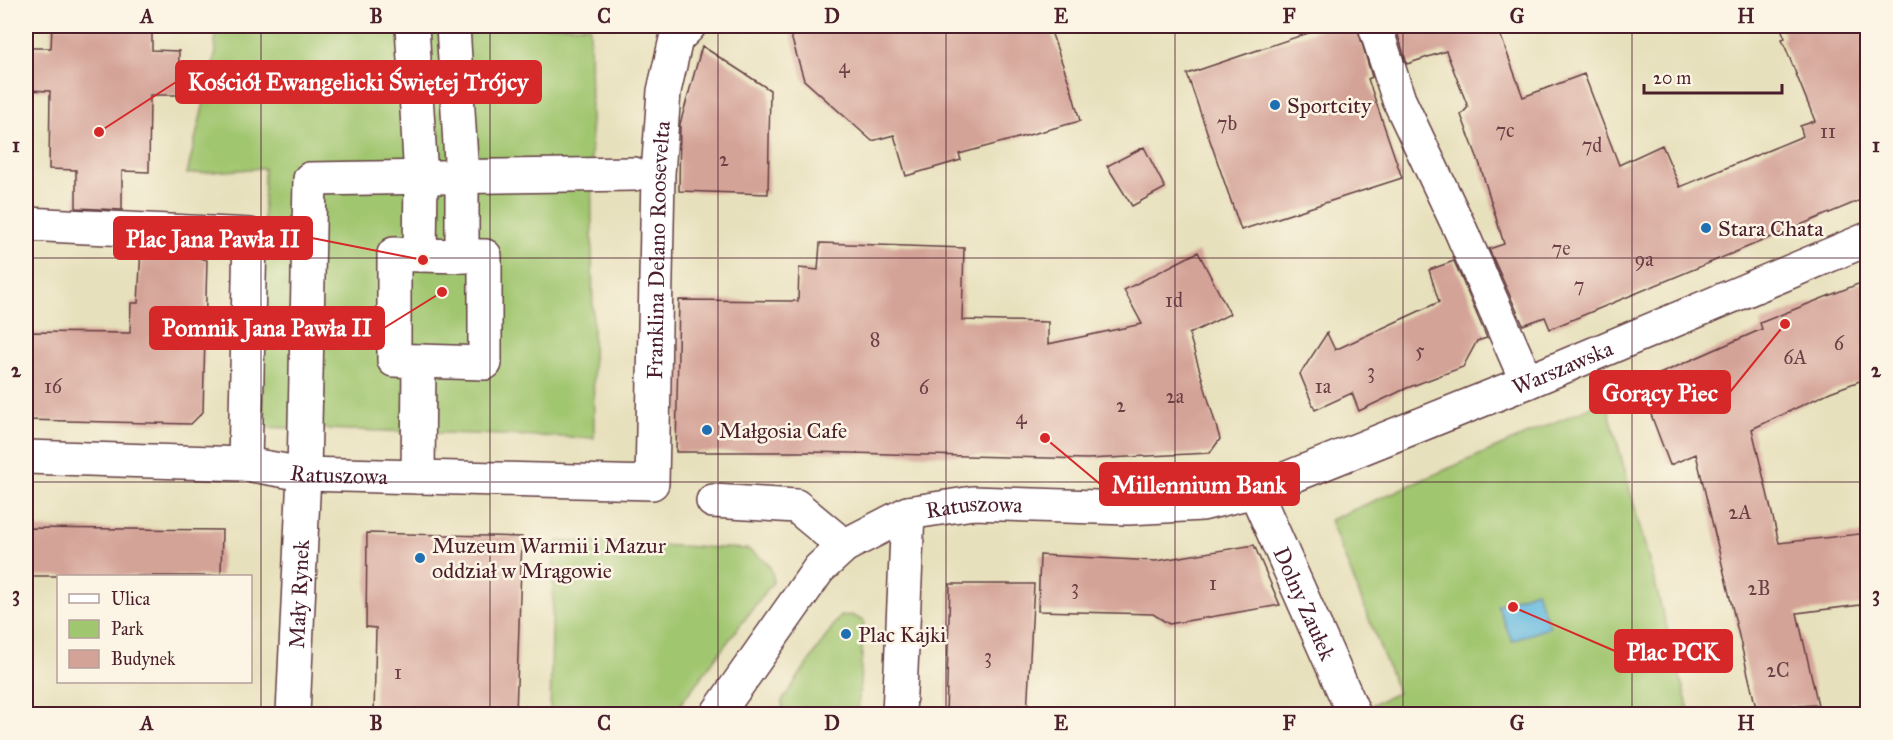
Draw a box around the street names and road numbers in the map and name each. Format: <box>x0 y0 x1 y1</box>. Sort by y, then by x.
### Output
street label: Franklina Delano Roosevelta <box>641 119 675 380</box>
street label: Warszawska <box>1508 334 1617 400</box>
street label: Ratuszowa <box>288 458 389 490</box>
street label: Ratuszowa <box>924 489 1024 524</box>
street label: Mały Rynek <box>283 538 315 649</box>
street label: Dolny Zaułek <box>1268 543 1342 665</box>

